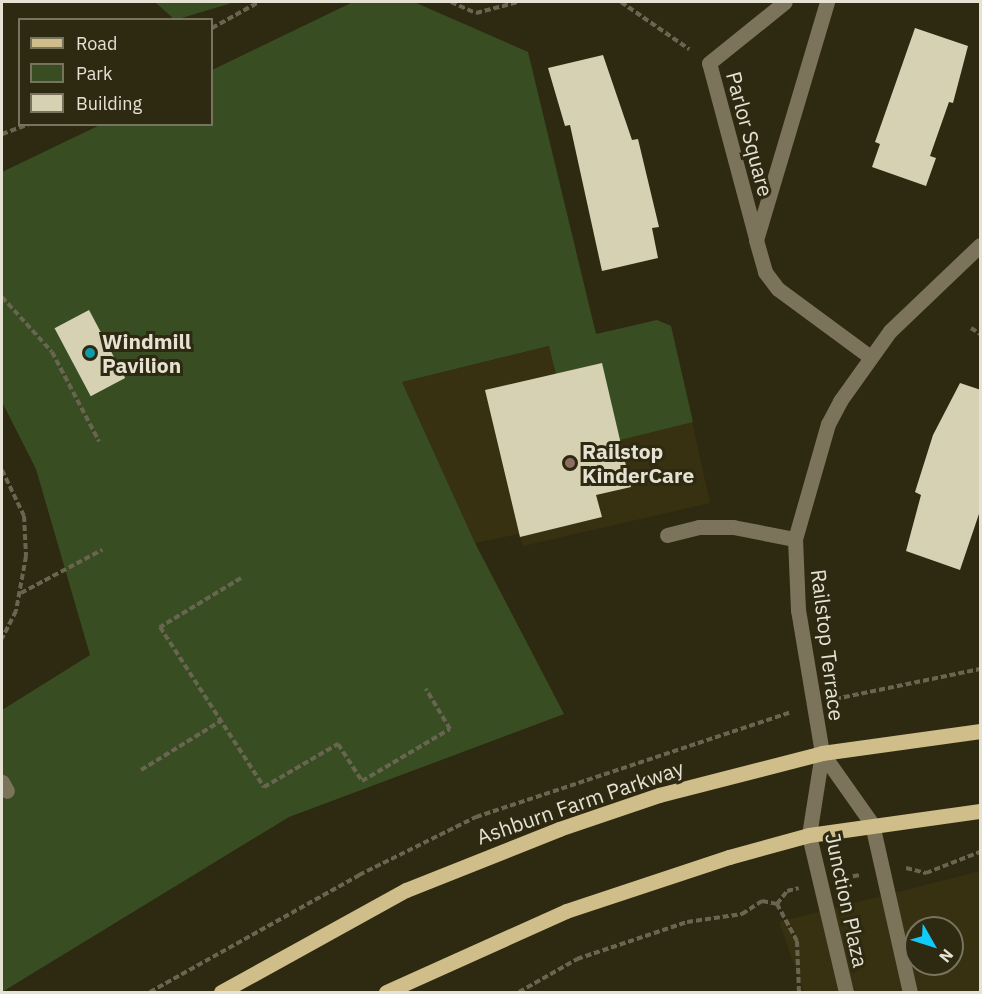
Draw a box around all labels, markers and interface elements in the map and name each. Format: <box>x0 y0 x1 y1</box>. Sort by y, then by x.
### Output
legend <box>18 18 213 126</box>
text: Road <box>76 32 117 55</box>
text: Park <box>76 62 112 85</box>
street label: Parlor Square <box>721 69 779 199</box>
text: Building <box>76 92 142 115</box>
place label: Windmill Pavilion <box>102 328 191 378</box>
marker: Windmill Pavilion <box>83 346 97 360</box>
place label: Railstop KinderCare <box>582 438 694 488</box>
marker: Railstop KinderCare <box>563 456 577 470</box>
street label: Railstop Terrace <box>806 568 850 722</box>
street label: Ashburn Farm Parkway <box>473 755 687 849</box>
street label: Junction Plaza <box>820 830 874 970</box>
north arrow <box>904 916 964 976</box>
text: N <box>935 945 958 967</box>

